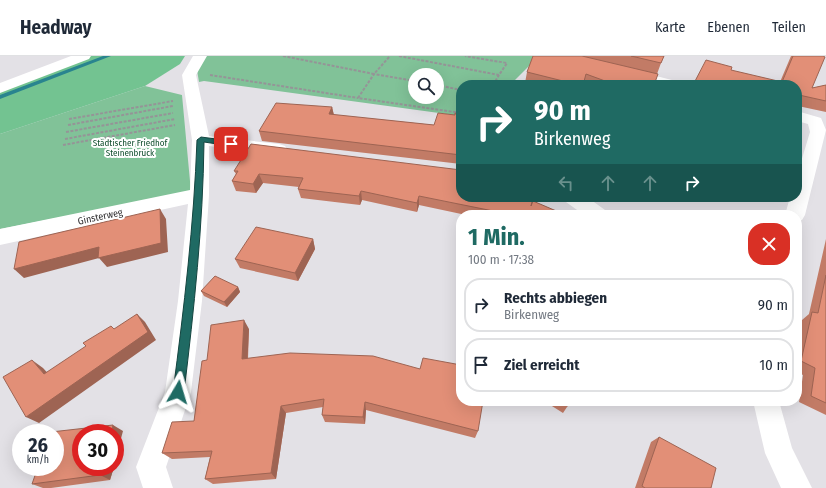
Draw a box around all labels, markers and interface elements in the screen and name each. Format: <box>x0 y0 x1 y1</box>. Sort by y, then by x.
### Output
text: Headway <box>20 16 92 39</box>
text: Karte <box>655 19 685 36</box>
text: Ebenen <box>707 19 750 36</box>
text: Teilen <box>772 19 806 36</box>
map controls <box>408 68 444 104</box>
button: search <box>408 68 444 104</box>
text: 90 m <box>534 94 591 127</box>
icon: right <box>468 96 520 148</box>
pin <box>214 127 248 161</box>
text: Birkenweg <box>534 128 610 150</box>
icon: arrive <box>220 133 242 155</box>
park label: Städtischer Friedhof Steinenbrück <box>93 138 168 158</box>
icon: left <box>555 172 577 194</box>
icon: ahead <box>597 172 619 194</box>
icon: ahead <box>639 172 661 194</box>
icon: right <box>681 172 703 194</box>
street label: Ginsterweg <box>77 206 124 228</box>
text: 1 Min. <box>468 223 525 251</box>
button: close <box>748 223 790 265</box>
text: 100 m · 17:38 <box>468 252 534 267</box>
text: Rechts abbiegen <box>504 289 607 307</box>
icon: right <box>470 294 492 316</box>
text: 90 m <box>758 296 788 314</box>
text: Birkenweg <box>504 307 559 322</box>
icon: arrive <box>470 354 492 376</box>
text: Ziel erreicht <box>504 356 579 374</box>
text: 10 m <box>759 356 788 374</box>
position arrow <box>157 371 199 413</box>
speed limit sign: 30 <box>72 424 124 476</box>
text: 26 <box>28 433 48 457</box>
text: km/h <box>27 454 49 466</box>

